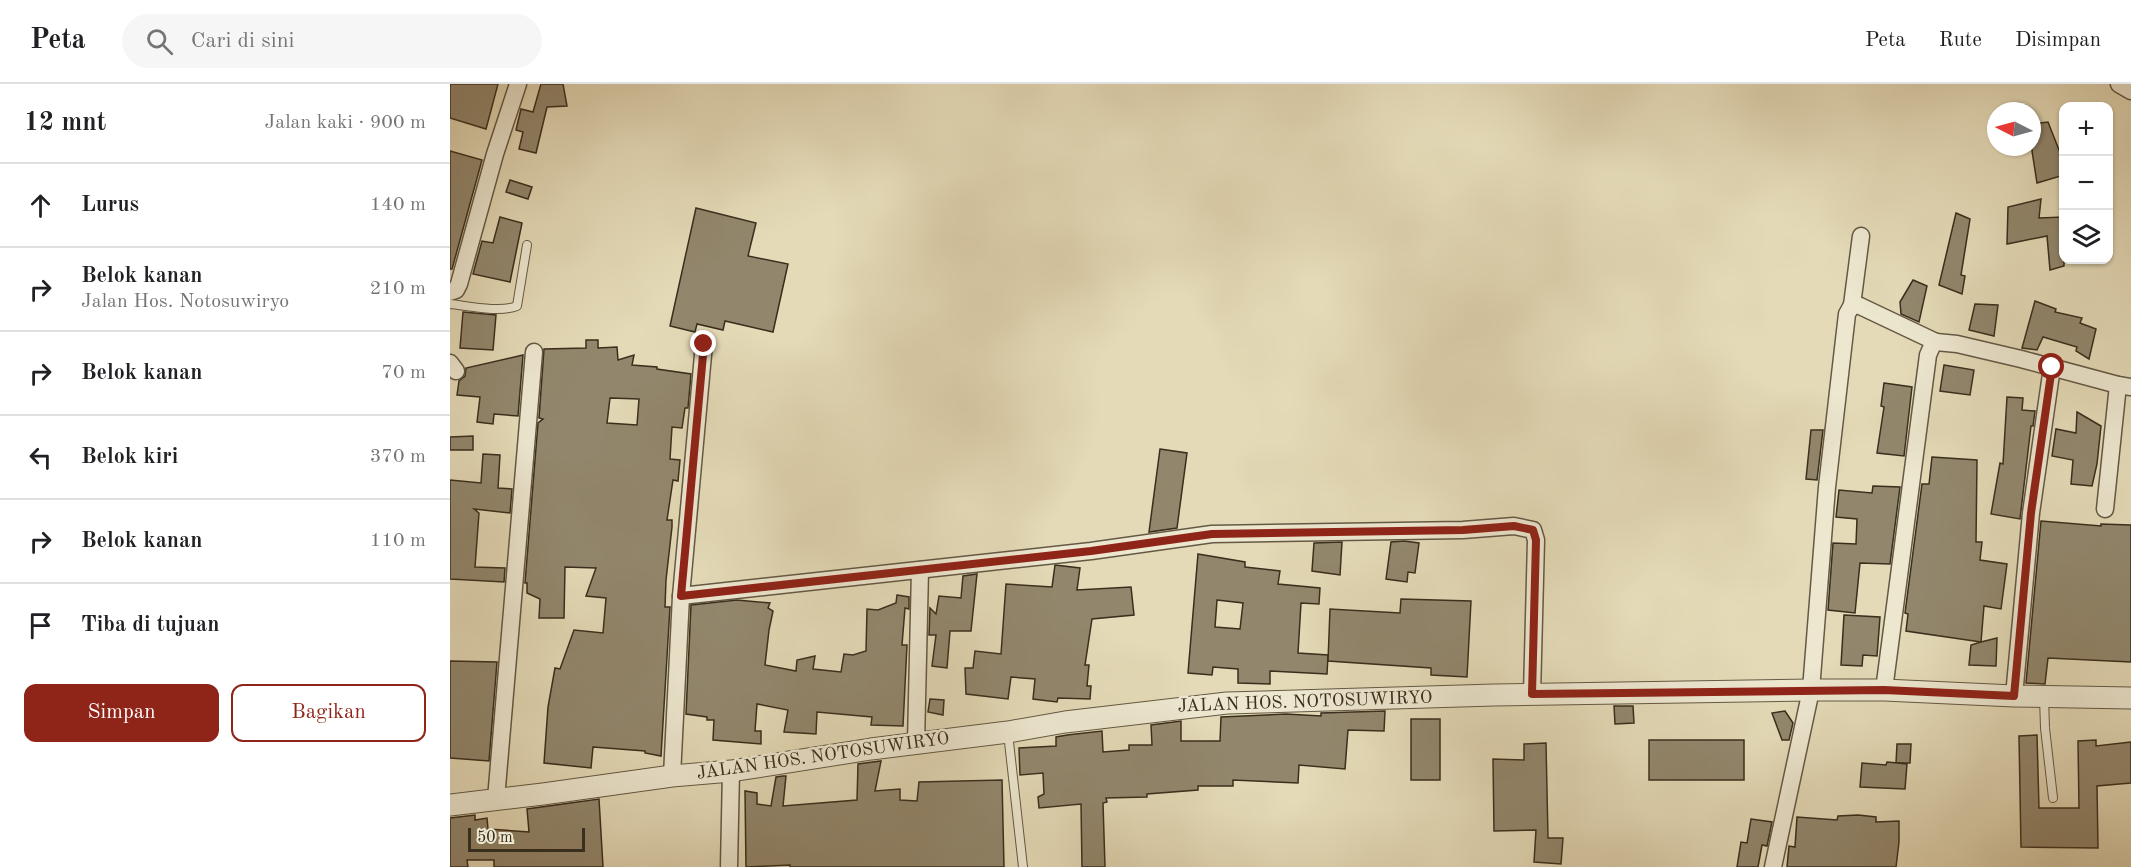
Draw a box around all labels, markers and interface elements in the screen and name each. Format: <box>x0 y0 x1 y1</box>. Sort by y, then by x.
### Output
search box <box>122 14 542 68</box>
icon: search <box>143 25 176 58</box>
text: Peta <box>30 27 86 55</box>
text: Cari di sini <box>191 30 294 52</box>
text: Peta <box>1865 30 1906 51</box>
text: Rute <box>1939 30 1982 51</box>
text: Disimpan <box>2015 30 2101 51</box>
north arrow <box>1987 102 2041 156</box>
map controls <box>2059 102 2113 264</box>
button: + <box>2059 102 2113 156</box>
text: 12 mnt <box>24 110 106 136</box>
text: Jalan kaki · 900 m <box>264 113 426 133</box>
button: − <box>2059 156 2113 210</box>
icon: ahead <box>24 189 57 222</box>
text: Lurus <box>81 194 139 216</box>
text: 140 m <box>370 195 426 215</box>
button: layers <box>2059 210 2113 264</box>
text: Belok kanan <box>81 265 203 287</box>
icon: right <box>24 273 57 306</box>
text: 210 m <box>370 279 426 299</box>
text: Jalan Hos. Notosuwiryo <box>81 292 289 312</box>
route end <box>690 330 716 356</box>
route start <box>2038 353 2064 379</box>
icon: right <box>24 357 57 390</box>
text: Belok kanan <box>81 362 203 384</box>
text: 70 m <box>381 363 426 383</box>
icon: left <box>24 441 57 474</box>
text: Belok kiri <box>81 446 178 468</box>
text: 370 m <box>370 447 426 467</box>
icon: right <box>24 525 57 558</box>
text: Belok kanan <box>81 530 203 552</box>
text: 110 m <box>370 531 426 551</box>
icon: arrive <box>24 609 57 642</box>
text: Tiba di tujuan <box>81 614 219 636</box>
button: Simpan <box>24 684 219 742</box>
button: Bagikan <box>231 684 426 742</box>
street label: JALAN HOS. NOTOSUWIRYO <box>1177 689 1433 715</box>
street label: JALAN HOS. NOTOSUWIRYO <box>695 729 951 783</box>
scale bar <box>468 825 585 852</box>
text: 50 m <box>477 830 513 846</box>

